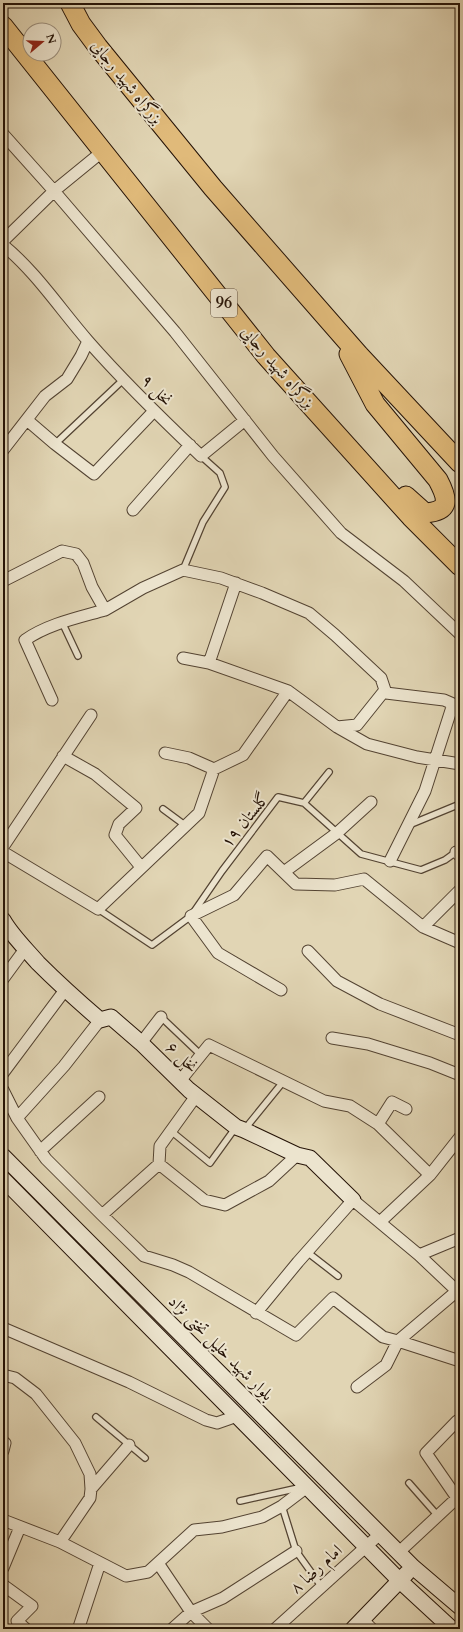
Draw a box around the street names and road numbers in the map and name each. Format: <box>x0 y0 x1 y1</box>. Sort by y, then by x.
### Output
street label: بزرگراه شهید رجایی <box>86 35 168 129</box>
road number: 96 <box>211 289 237 317</box>
street label: بزرگراه شهید رجایی <box>236 321 320 413</box>
street label: نخل ۹ <box>136 369 178 411</box>
street label: گلستان ۱۹ <box>216 787 274 853</box>
street label: نخل ۶ <box>161 1036 203 1078</box>
street label: بلوار شهید خلیل تختی نژاد <box>163 1290 279 1406</box>
street label: امام رضا ۸ <box>285 1539 350 1601</box>

